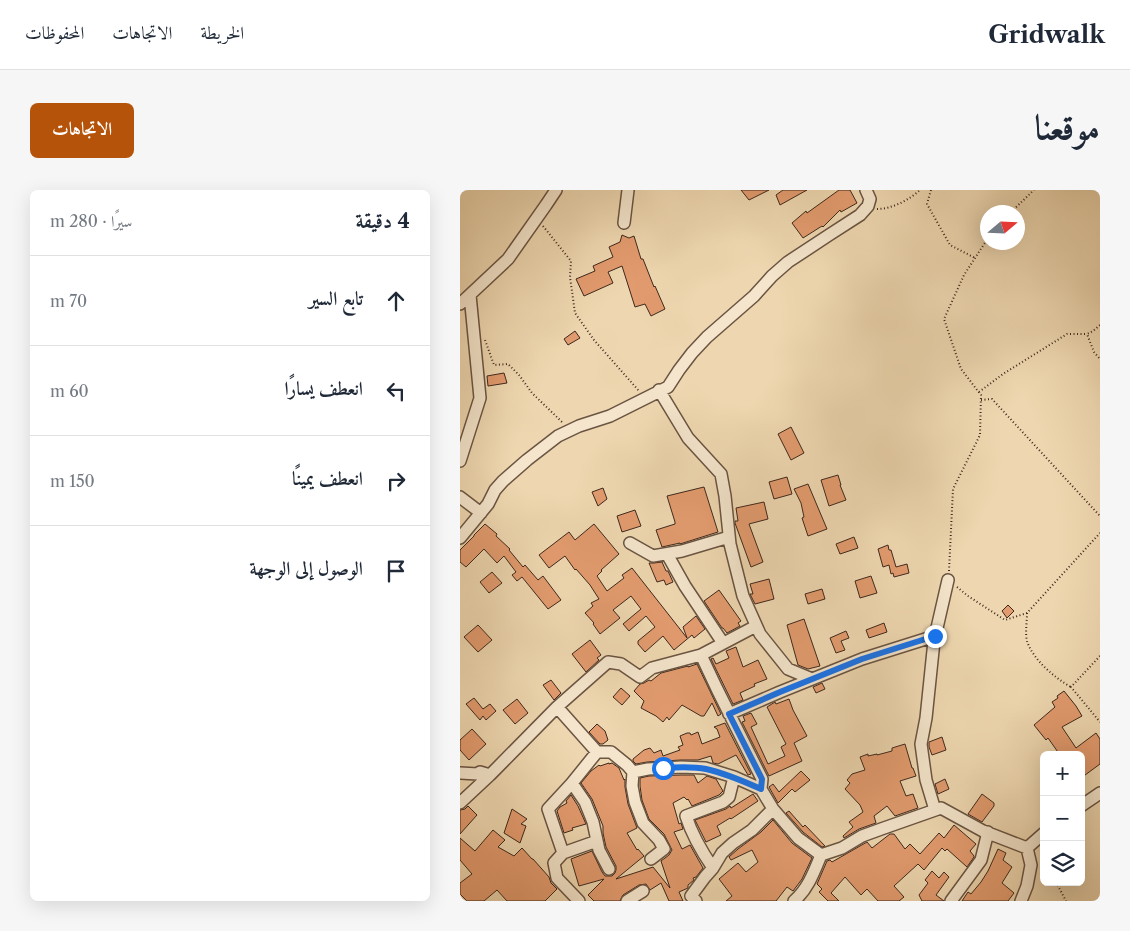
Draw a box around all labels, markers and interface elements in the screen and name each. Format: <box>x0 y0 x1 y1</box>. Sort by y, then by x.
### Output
text: Gridwalk <box>988 20 1105 49</box>
text: المحفوظات <box>25 22 84 44</box>
text: الاتجاهات <box>112 22 172 44</box>
text: الخريطة <box>200 22 244 44</box>
button: الاتجاهات <box>30 103 134 158</box>
text: موقعنا <box>1035 105 1100 148</box>
north arrow <box>980 205 1025 250</box>
text: 4 دقيقة <box>356 208 410 233</box>
text: سيرًا · 280 m <box>50 211 132 231</box>
text: تابع السير <box>309 287 363 310</box>
icon: ahead <box>382 287 410 315</box>
text: 70 m <box>50 291 87 311</box>
text: انعطف يسارًا <box>284 377 363 400</box>
icon: left <box>382 377 410 405</box>
text: 60 m <box>50 381 89 401</box>
text: انعطف يمينًا <box>292 467 363 490</box>
icon: right <box>382 467 410 495</box>
text: 150 m <box>50 471 95 491</box>
text: الوصول إلى الوجهة <box>249 557 363 580</box>
icon: arrive <box>382 557 410 585</box>
route end <box>924 625 947 648</box>
map controls <box>1040 751 1085 886</box>
button: + <box>1040 751 1085 796</box>
route start <box>652 757 675 780</box>
button: − <box>1040 796 1085 841</box>
button: layers <box>1040 841 1085 886</box>

